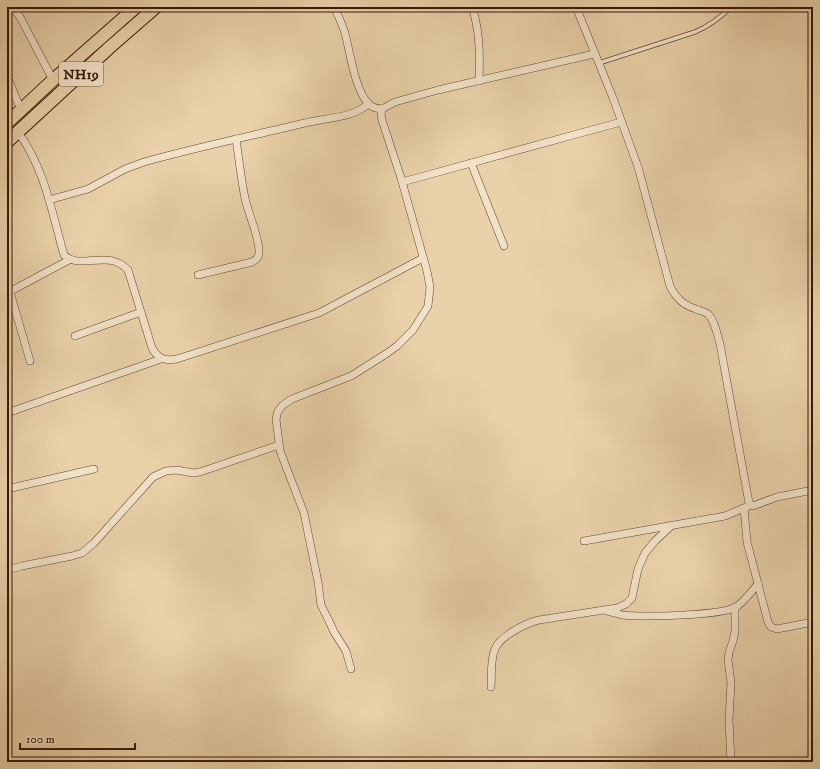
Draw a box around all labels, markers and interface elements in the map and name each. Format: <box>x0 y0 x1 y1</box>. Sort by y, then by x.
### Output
road number: NH19 <box>59 62 103 86</box>
scale bar <box>20 725 135 751</box>
text: 100 m <box>26 732 55 747</box>

